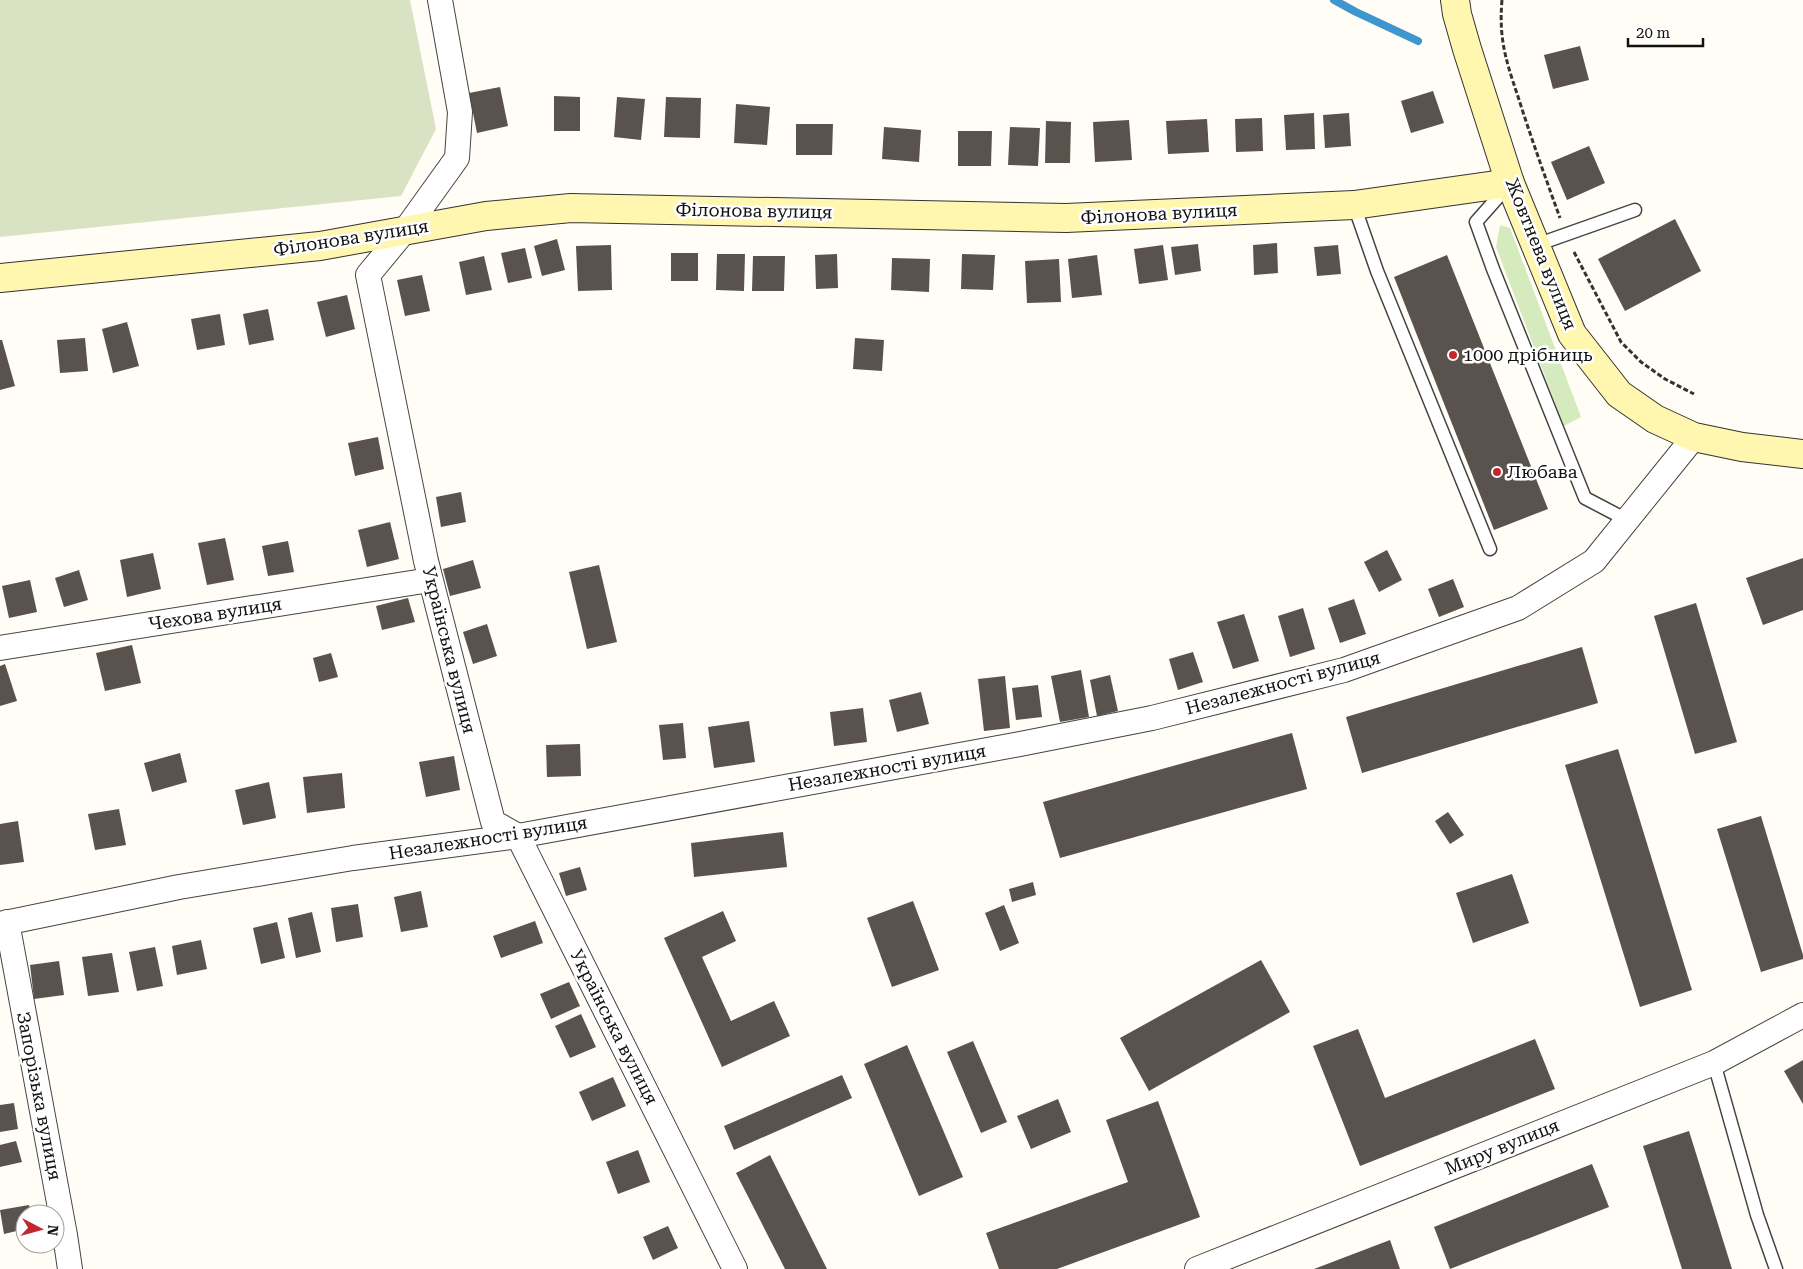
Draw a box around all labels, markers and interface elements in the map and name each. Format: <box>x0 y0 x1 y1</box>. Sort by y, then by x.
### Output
scale bar <box>1628 15 1703 47</box>
text: 20 m <box>1636 24 1671 42</box>
street label: Жовтнева вулиця <box>1501 175 1581 333</box>
street label: Філонова вулиця <box>675 199 833 222</box>
street label: Філонова вулиця <box>1080 199 1238 228</box>
street label: Філонова вулиця <box>272 215 430 260</box>
place label: 1000 дрібниць <box>1463 344 1593 365</box>
marker: 1000 дрібниць <box>1447 349 1459 361</box>
place label: Любава <box>1507 461 1578 482</box>
marker: Любава <box>1491 466 1503 478</box>
street label: Українська вулиця <box>419 564 480 736</box>
street label: Чехова вулиця <box>147 593 283 634</box>
street label: Незалежності вулиця <box>1183 646 1383 719</box>
street label: Незалежності вулиця <box>786 740 988 795</box>
street label: Незалежності вулиця <box>387 811 589 864</box>
street label: Українська вулиця <box>566 946 663 1108</box>
street label: Запорізька вулиця <box>13 1010 66 1182</box>
street label: Миру вулиця <box>1442 1114 1562 1179</box>
north arrow <box>15 1204 65 1254</box>
text: N <box>44 1224 61 1237</box>

